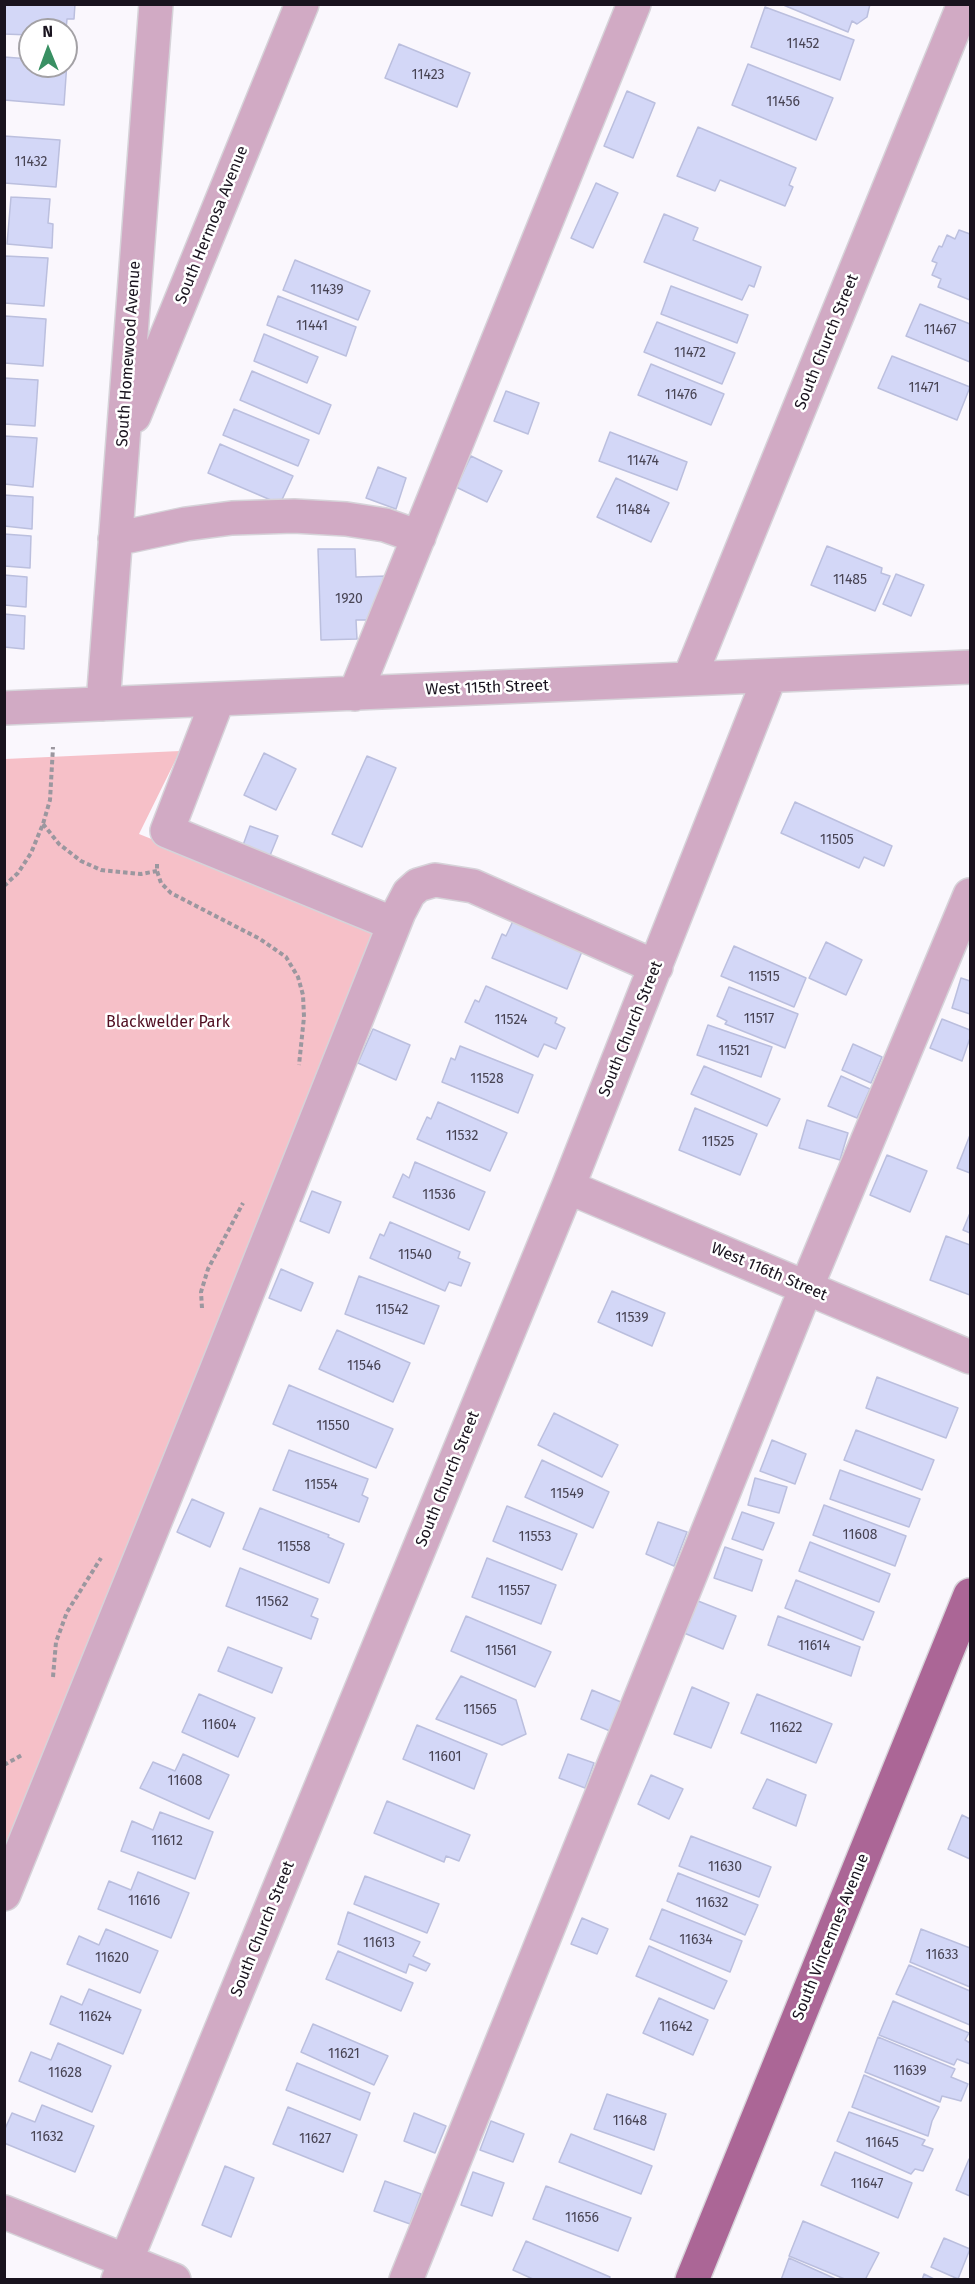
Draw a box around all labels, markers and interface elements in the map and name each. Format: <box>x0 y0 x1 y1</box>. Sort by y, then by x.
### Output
north arrow <box>18 18 78 78</box>
text: N <box>42 22 53 41</box>
house number: 11452 <box>786 36 820 52</box>
house number: 11423 <box>412 67 444 83</box>
house number: 11456 <box>766 94 800 110</box>
street label: South Hermosa Avenue <box>171 143 253 307</box>
house number: 11432 <box>15 154 47 170</box>
street label: South Homewood Avenue <box>113 260 145 448</box>
street label: South Church Street <box>791 271 863 413</box>
house number: 11439 <box>310 282 344 298</box>
house number: 11441 <box>296 318 328 334</box>
house number: 11467 <box>924 322 956 338</box>
house number: 11472 <box>674 345 706 361</box>
house number: 11471 <box>908 380 940 396</box>
house number: 11476 <box>665 387 697 403</box>
house number: 11474 <box>627 453 659 469</box>
house number: 11484 <box>616 502 650 518</box>
house number: 11485 <box>833 572 867 588</box>
house number: 1920 <box>335 591 363 607</box>
street label: West 115th Street <box>425 676 549 700</box>
house number: 11505 <box>820 832 854 848</box>
street label: South Church Street <box>595 958 667 1100</box>
house number: 11515 <box>748 969 780 985</box>
house number: 11517 <box>744 1011 774 1027</box>
house number: 11524 <box>495 1012 527 1028</box>
park label: Blackwelder Park <box>106 1013 230 1033</box>
house number: 11521 <box>718 1043 750 1059</box>
house number: 11528 <box>470 1071 504 1087</box>
house number: 11532 <box>446 1128 478 1144</box>
house number: 11525 <box>702 1134 734 1150</box>
house number: 11536 <box>422 1187 456 1203</box>
street label: West 116th Street <box>708 1239 830 1305</box>
house number: 11540 <box>398 1247 432 1263</box>
house number: 11542 <box>375 1302 409 1318</box>
house number: 11539 <box>615 1310 649 1326</box>
house number: 11546 <box>347 1358 381 1374</box>
street label: South Church Street <box>412 1408 484 1550</box>
house number: 11550 <box>316 1418 350 1434</box>
house number: 11554 <box>304 1477 338 1493</box>
house number: 11549 <box>550 1486 584 1502</box>
house number: 11608 <box>843 1527 877 1543</box>
house number: 11553 <box>519 1529 551 1545</box>
house number: 11558 <box>277 1539 311 1555</box>
house number: 11557 <box>498 1583 530 1599</box>
house number: 11562 <box>255 1594 289 1610</box>
house number: 11614 <box>798 1638 830 1654</box>
house number: 11561 <box>485 1643 517 1659</box>
house number: 11565 <box>463 1702 497 1718</box>
house number: 11604 <box>202 1717 236 1733</box>
house number: 11622 <box>769 1720 803 1736</box>
house number: 11601 <box>429 1749 461 1765</box>
house number: 11608 <box>168 1773 202 1789</box>
house number: 11612 <box>151 1833 183 1849</box>
street label: South Vincennes Avenue <box>789 1851 873 2023</box>
street label: South Church Street <box>227 1858 299 2000</box>
house number: 11630 <box>708 1859 742 1875</box>
house number: 11616 <box>128 1893 160 1909</box>
house number: 11632 <box>695 1895 729 1911</box>
house number: 11634 <box>679 1932 713 1948</box>
house number: 11613 <box>363 1935 395 1951</box>
house number: 11633 <box>925 1947 959 1963</box>
house number: 11620 <box>95 1950 129 1966</box>
house number: 11624 <box>78 2009 112 2025</box>
house number: 11642 <box>659 2019 693 2035</box>
house number: 11621 <box>328 2046 360 2062</box>
house number: 11639 <box>893 2063 927 2079</box>
house number: 11628 <box>48 2065 82 2081</box>
house number: 11648 <box>613 2113 647 2129</box>
house number: 11632 <box>30 2129 64 2145</box>
house number: 11627 <box>299 2131 331 2147</box>
house number: 11645 <box>865 2135 899 2151</box>
house number: 11647 <box>851 2176 883 2192</box>
house number: 11656 <box>565 2210 599 2226</box>

